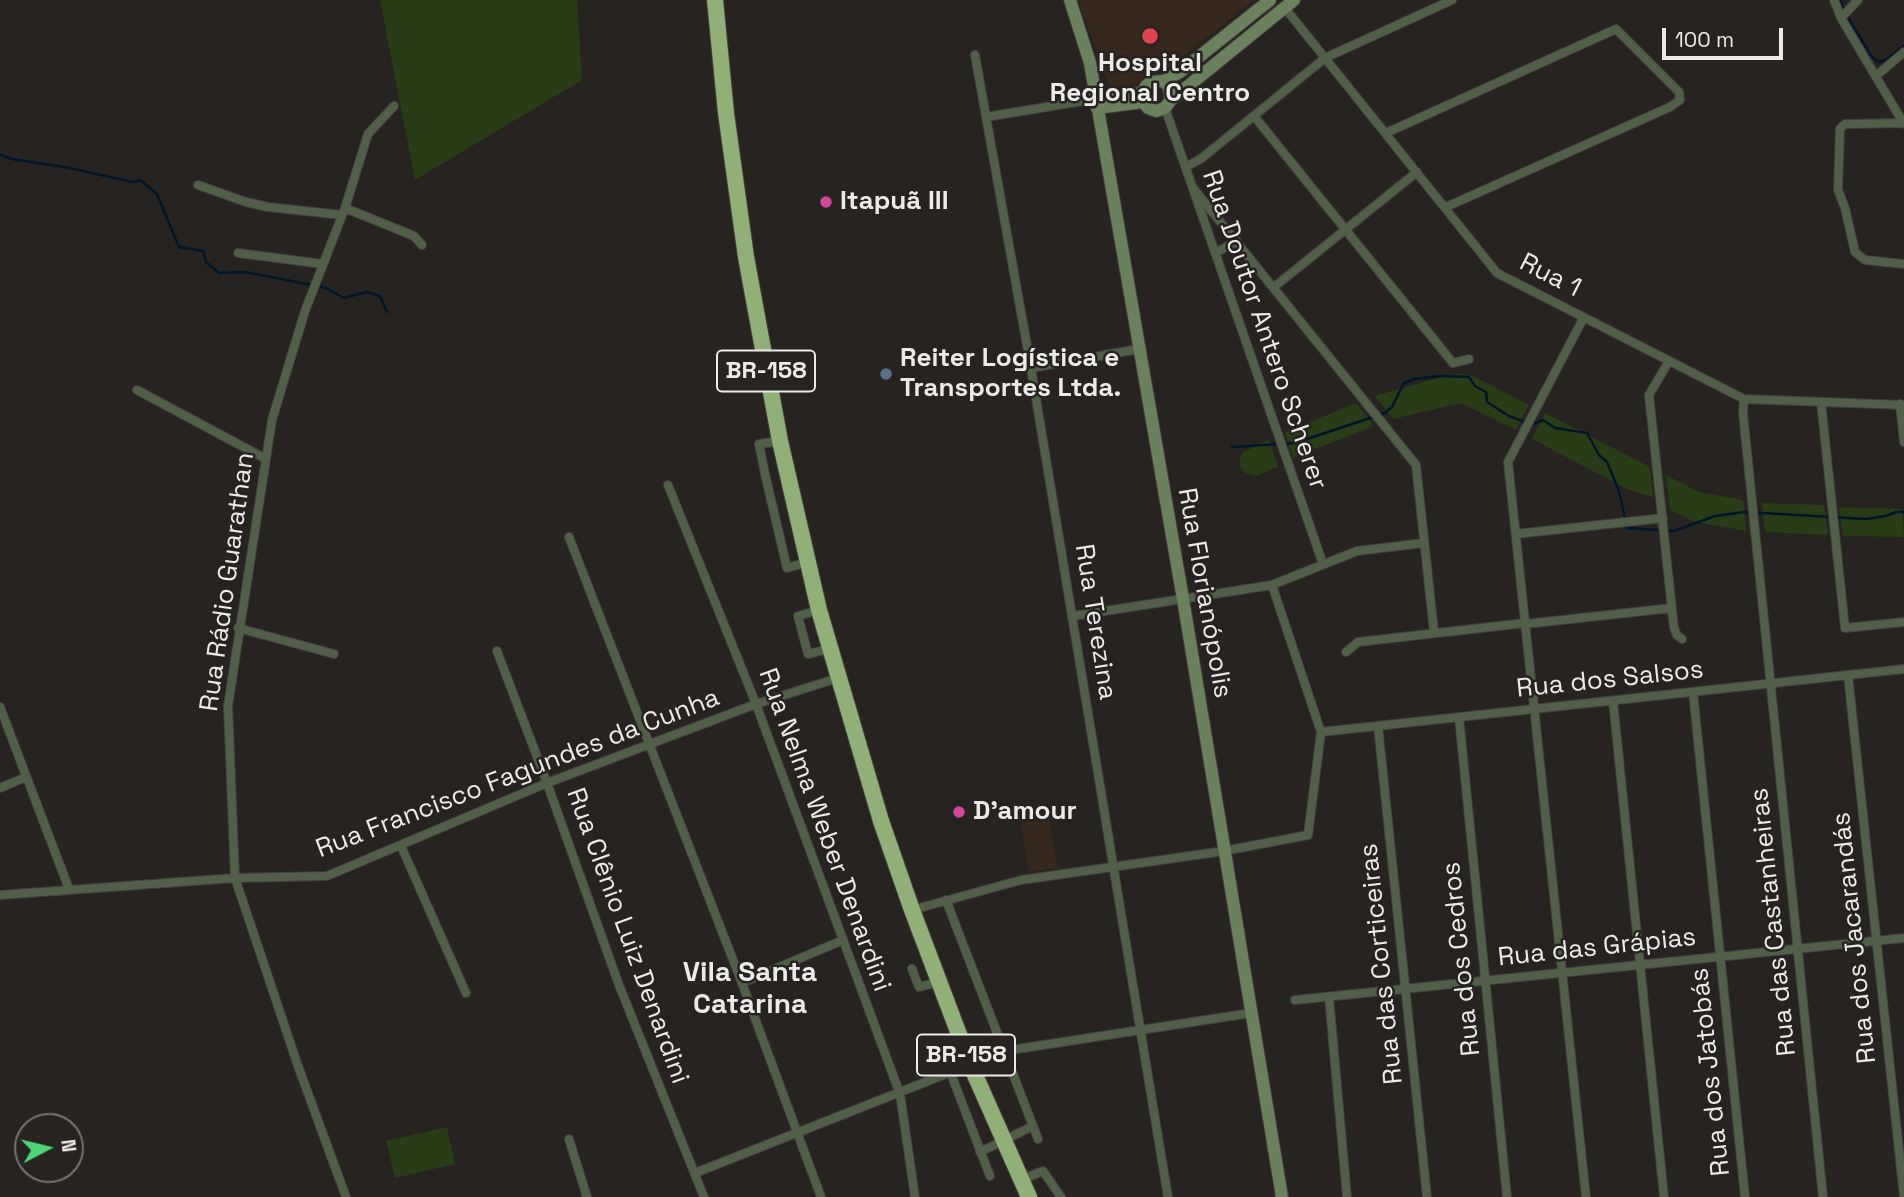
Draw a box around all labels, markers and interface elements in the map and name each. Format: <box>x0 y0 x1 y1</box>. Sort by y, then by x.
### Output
scale bar <box>1666 14 1787 58</box>
marker: Hospital Regional Centro <box>1140 26 1160 46</box>
text: 100 m <box>1675 26 1734 53</box>
place label: Hospital Regional Centro <box>1050 48 1250 110</box>
street label: Rua Doutor Antero Scherer <box>1195 166 1333 494</box>
place label: Itapuã III <box>840 186 949 218</box>
marker: Itapuã III <box>818 194 834 210</box>
street label: Rua 1 <box>1514 247 1586 305</box>
place label: Reiter Logística e Transportes Ltda. <box>900 343 1121 404</box>
road number: BR-158 <box>717 350 815 392</box>
marker: Reiter Logística e Transportes Ltda. <box>878 366 894 382</box>
street label: Rua Rádio Guarathan <box>194 451 262 713</box>
street label: Rua Florianópolis <box>1170 486 1238 700</box>
street label: Rua Terezina <box>1067 542 1123 702</box>
street label: Rua dos Salsos <box>1515 655 1705 705</box>
street label: Rua Nelma Weber Denardini <box>751 664 897 996</box>
street label: Rua Francisco Fagundes da Cunha <box>312 682 724 866</box>
street label: Rua Clênio Luiz Denardini <box>559 784 695 1088</box>
street label: Rua das Castanheiras <box>1744 786 1804 1058</box>
place label: D'amour <box>973 796 1077 828</box>
marker: D'amour <box>951 804 967 820</box>
street label: Rua dos Jacarandás <box>1826 811 1884 1065</box>
street label: Rua das Corticeiras <box>1354 842 1410 1086</box>
street label: Rua dos Cedros <box>1436 860 1488 1058</box>
street label: Rua das Grápias <box>1496 922 1698 974</box>
district label: Vila Santa Catarina <box>683 956 817 1022</box>
street label: Rua dos Jatobás <box>1685 966 1737 1178</box>
road number: BR-158 <box>917 1035 1015 1076</box>
north arrow <box>14 1113 84 1183</box>
text: N <box>55 1138 82 1153</box>

